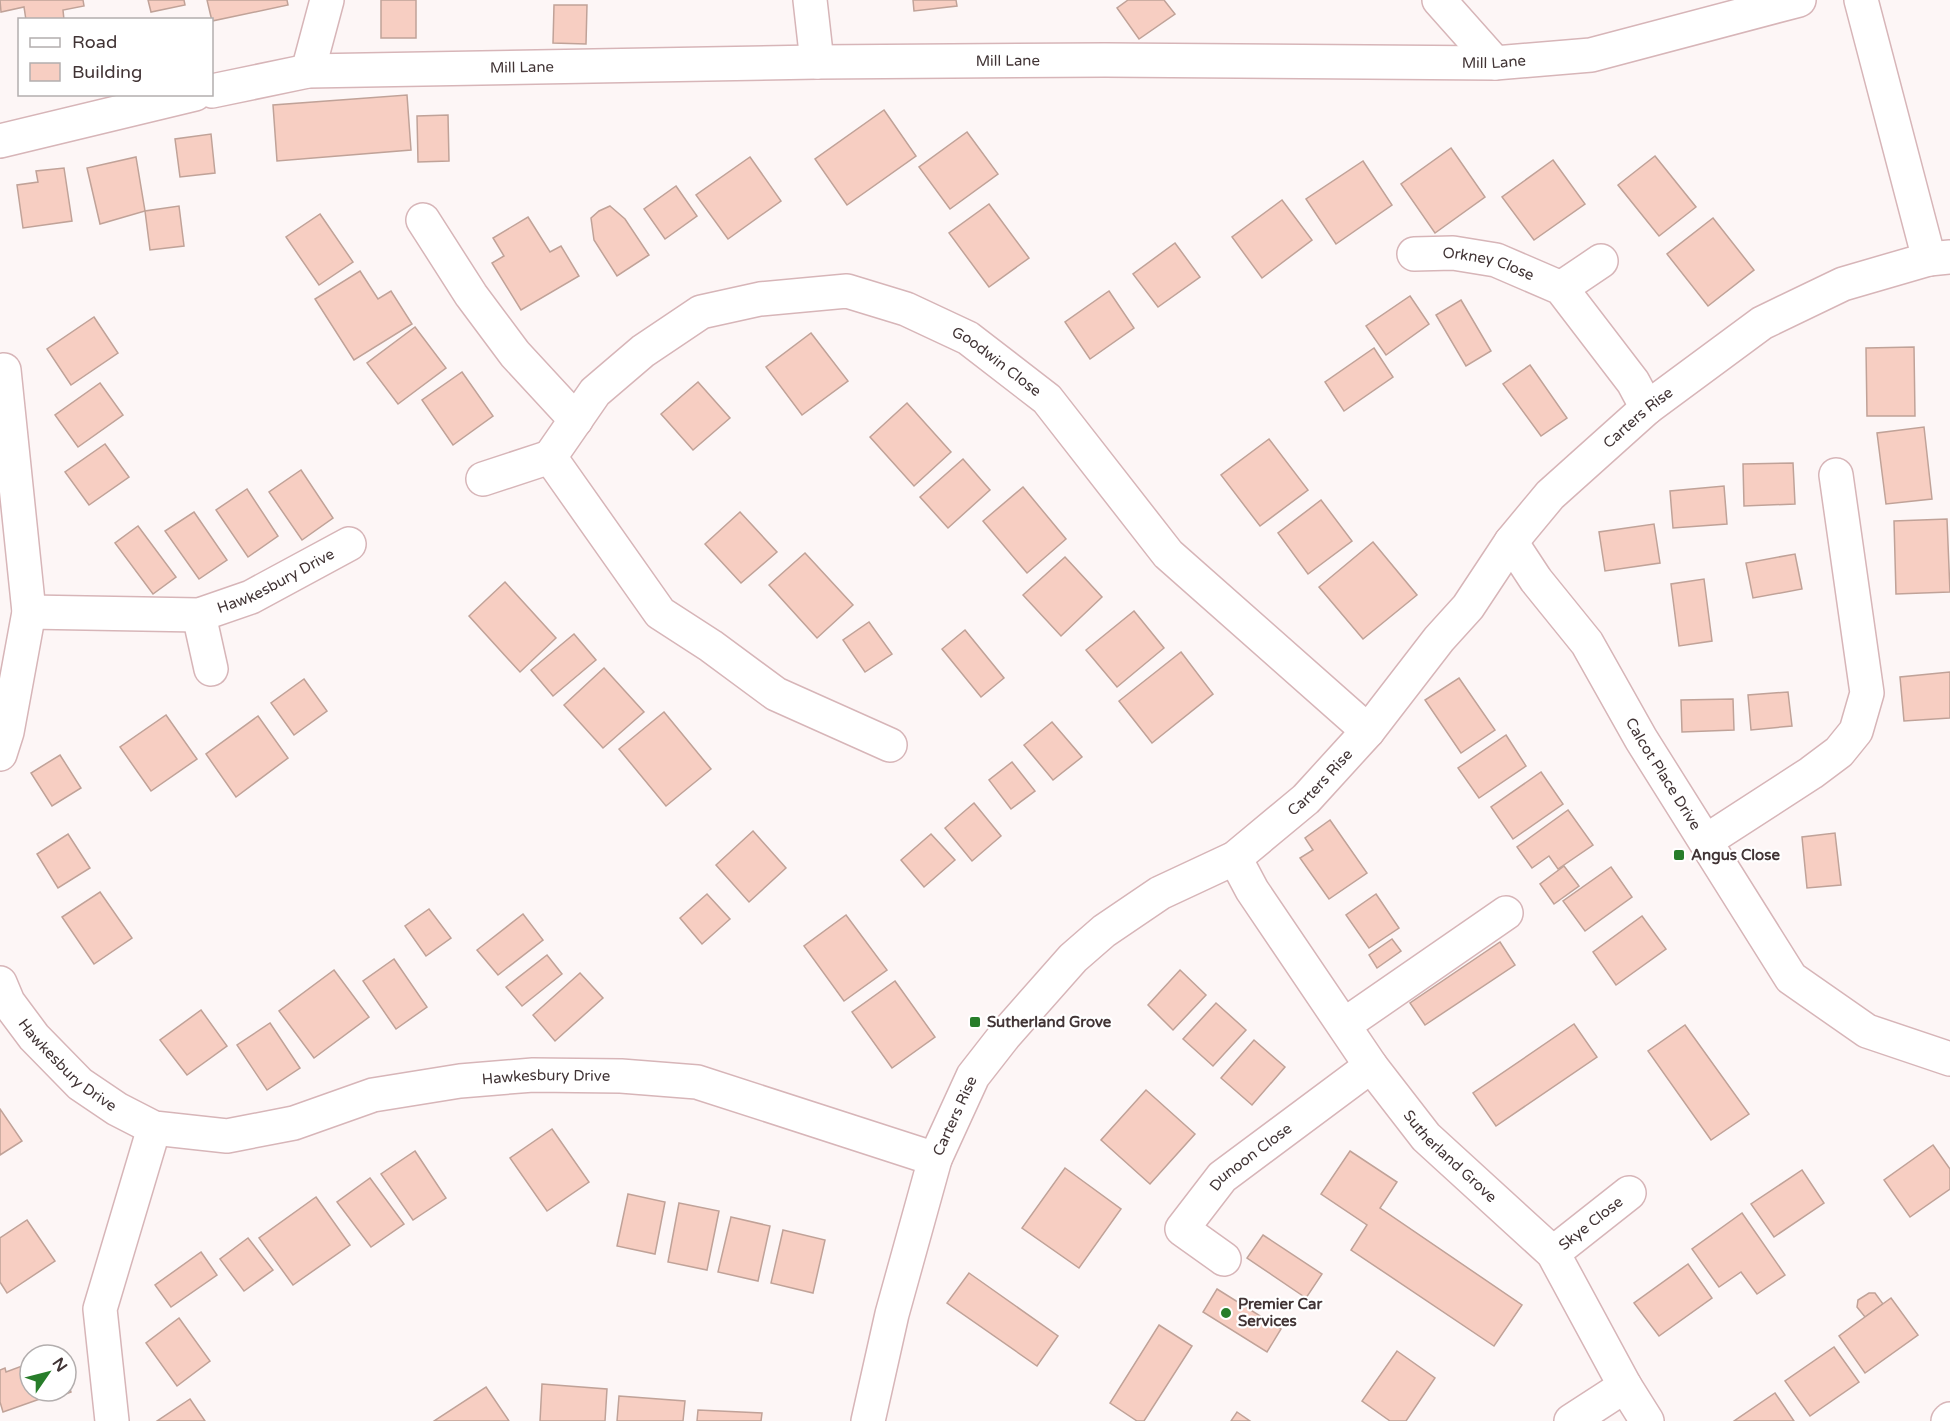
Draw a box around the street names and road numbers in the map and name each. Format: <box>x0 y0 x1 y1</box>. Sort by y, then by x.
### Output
street label: Mill Lane <box>976 51 1040 70</box>
street label: Mill Lane <box>1462 51 1527 72</box>
street label: Mill Lane <box>490 58 554 77</box>
street label: Orkney Close <box>1442 244 1537 284</box>
street label: Goodwin Close <box>949 323 1045 400</box>
street label: Carters Rise <box>1599 383 1676 452</box>
street label: Hawkesbury Drive <box>215 545 337 617</box>
street label: Calcot Place Drive <box>1622 714 1705 833</box>
street label: Carters Rise <box>1284 745 1356 820</box>
street label: Hawkesbury Drive <box>15 1015 120 1115</box>
street label: Hawkesbury Drive <box>481 1066 610 1088</box>
street label: Carters Rise <box>929 1073 981 1159</box>
street label: Sutherland Grove <box>1399 1106 1500 1206</box>
street label: Dunoon Close <box>1206 1119 1295 1194</box>
street label: Skye Close <box>1555 1192 1626 1254</box>

